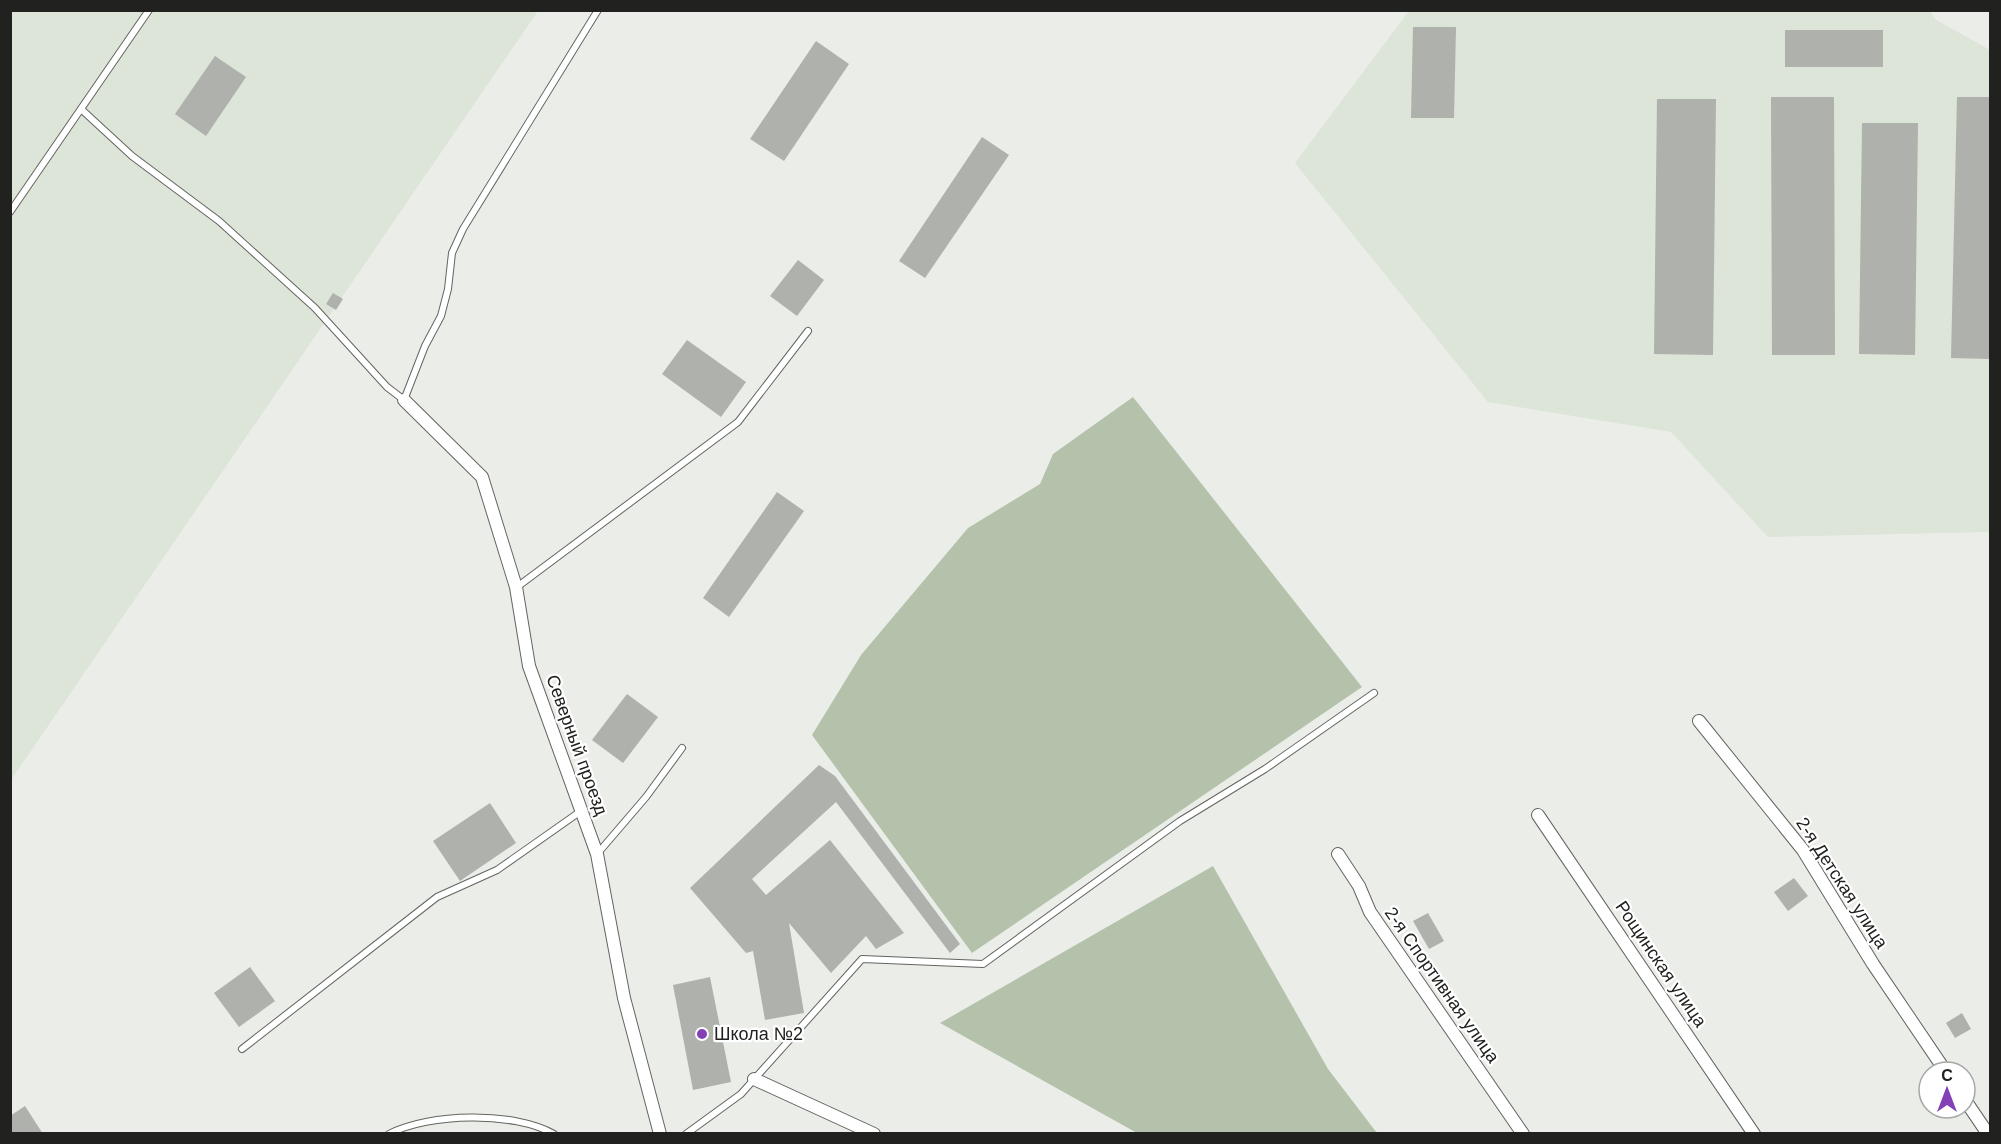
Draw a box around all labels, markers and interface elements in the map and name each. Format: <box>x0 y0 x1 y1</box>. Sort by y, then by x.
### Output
street label: Северный проезд <box>542 672 612 818</box>
street label: 2-я Детская улица <box>1792 814 1892 953</box>
street label: Рощинская улица <box>1611 897 1711 1032</box>
street label: 2-я Спортивная улица <box>1381 903 1504 1067</box>
place label: Школа №2 <box>714 1024 803 1044</box>
marker: Школа №2 <box>695 1027 709 1041</box>
north arrow <box>1917 1060 1977 1120</box>
text: С <box>1941 1067 1953 1084</box>

